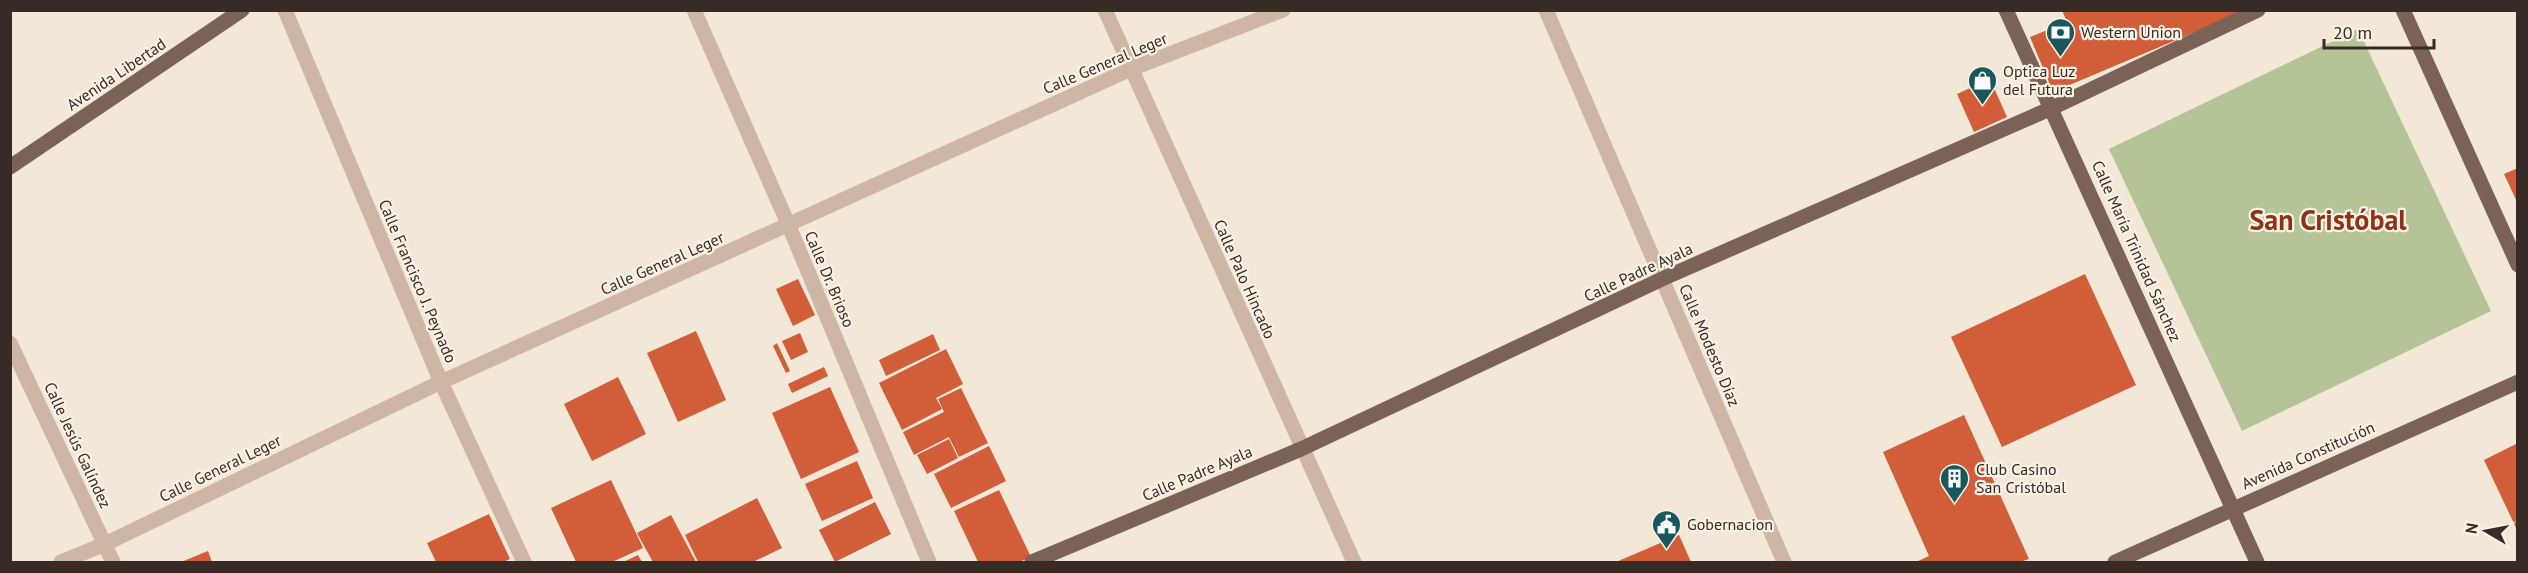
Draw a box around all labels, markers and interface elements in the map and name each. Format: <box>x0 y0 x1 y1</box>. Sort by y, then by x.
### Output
scale bar <box>2324 12 2434 50</box>
bank icon: Western Union <box>2044 16 2076 58</box>
text: 20 m <box>2333 21 2372 44</box>
place label: Western Union <box>2081 22 2181 42</box>
street label: Calle General Leger <box>1040 28 1171 98</box>
street label: Avenida Libertad <box>63 33 169 115</box>
place label: Optica Luz del Futura <box>2003 61 2075 99</box>
shop icon: Optica Luz del Futura <box>1966 64 1998 106</box>
street label: Calle María Trinidad Sánchez <box>2088 157 2186 345</box>
street label: Calle Francisco J. Peynado <box>375 196 461 366</box>
district label: San Cristóbal <box>2249 201 2407 238</box>
street label: Calle Palo Hincado <box>1210 216 1280 342</box>
street label: Calle General Leger <box>597 227 727 299</box>
street label: Calle Dr. Brioso <box>801 228 859 330</box>
street label: Calle Padre Ayala <box>1580 238 1696 306</box>
street label: Calle Modesto Díaz <box>1675 281 1745 409</box>
street label: Calle Jesús Galíndez <box>40 379 116 511</box>
street label: Avenida Constitución <box>2238 417 2378 493</box>
street label: Calle General Leger <box>156 430 285 506</box>
street label: Calle Padre Ayala <box>1139 441 1255 505</box>
place label: Club Casino San Cristóbal <box>1976 459 2066 497</box>
building icon: Club Casino San Cristóbal <box>1939 462 1971 504</box>
north arrow <box>2456 501 2516 561</box>
public building icon: Gobernacion <box>1650 508 1682 550</box>
place label: Gobernacion <box>1687 514 1773 534</box>
text: N <box>2460 521 2482 535</box>

